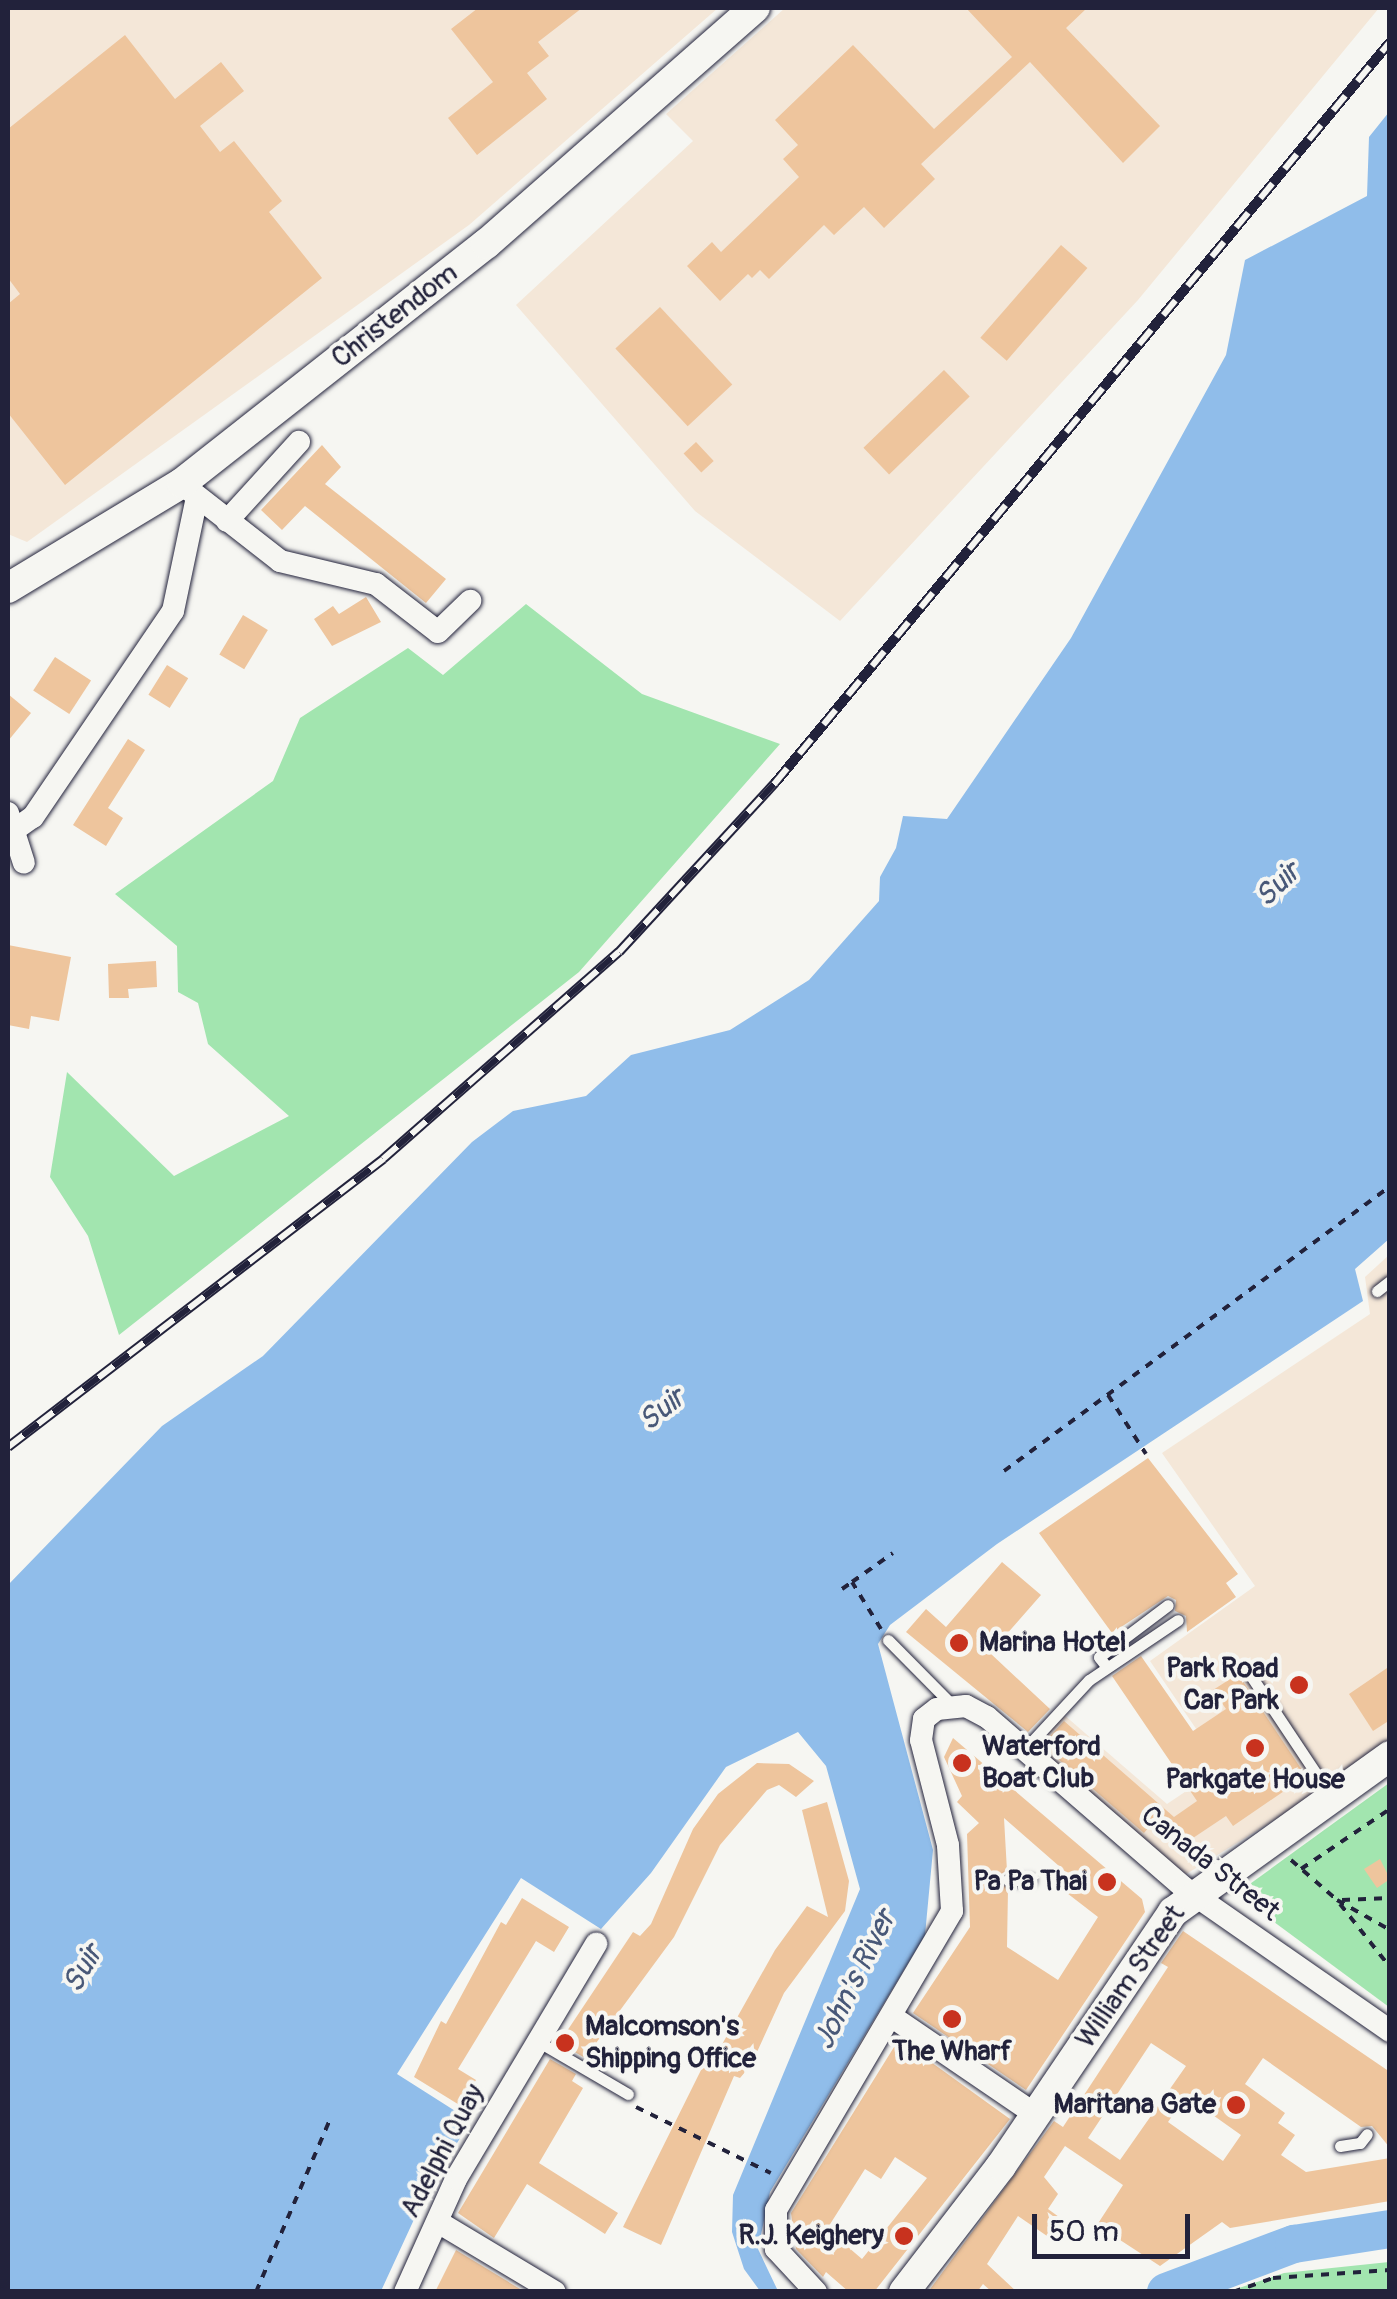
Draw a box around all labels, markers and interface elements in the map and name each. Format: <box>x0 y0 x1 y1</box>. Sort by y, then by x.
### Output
street label: Christendom <box>325 256 465 376</box>
water label: Suir <box>1248 855 1308 915</box>
water label: Suir <box>632 1381 692 1439</box>
place label: Marina Hotel <box>979 1626 1126 1660</box>
marker: Marina Hotel <box>948 1632 970 1654</box>
place label: Park Road Car Park <box>1166 1652 1279 1718</box>
marker: Park Road Car Park <box>1288 1674 1310 1696</box>
place label: Waterford Boat Club <box>982 1730 1101 1796</box>
marker: Parkgate House <box>1244 1737 1266 1759</box>
marker: Waterford Boat Club <box>951 1752 973 1774</box>
place label: Parkgate House <box>1165 1763 1345 1797</box>
street label: Canada Street <box>1134 1799 1286 1929</box>
place label: Pa Pa Thai <box>973 1865 1087 1899</box>
marker: Pa Pa Thai <box>1096 1871 1118 1893</box>
street label: William Street <box>1069 1899 1193 2055</box>
water label: John's River <box>806 1905 904 2055</box>
water label: Suir <box>55 1939 111 1999</box>
marker: The Wharf <box>941 2008 963 2030</box>
place label: Malcomson's Shipping Office <box>585 2010 756 2076</box>
marker: Malcomson's Shipping Office <box>554 2032 576 2054</box>
place label: The Wharf <box>892 2035 1012 2069</box>
street label: Adelphi Quay <box>394 2078 492 2224</box>
place label: Maritana Gate <box>1054 2088 1216 2122</box>
marker: Maritana Gate <box>1225 2094 1247 2116</box>
scale bar <box>1037 2194 1194 2256</box>
text: 50 m <box>1049 2213 1119 2250</box>
place label: R.J. Keighery <box>739 2219 884 2253</box>
marker: R.J. Keighery <box>893 2225 915 2247</box>

